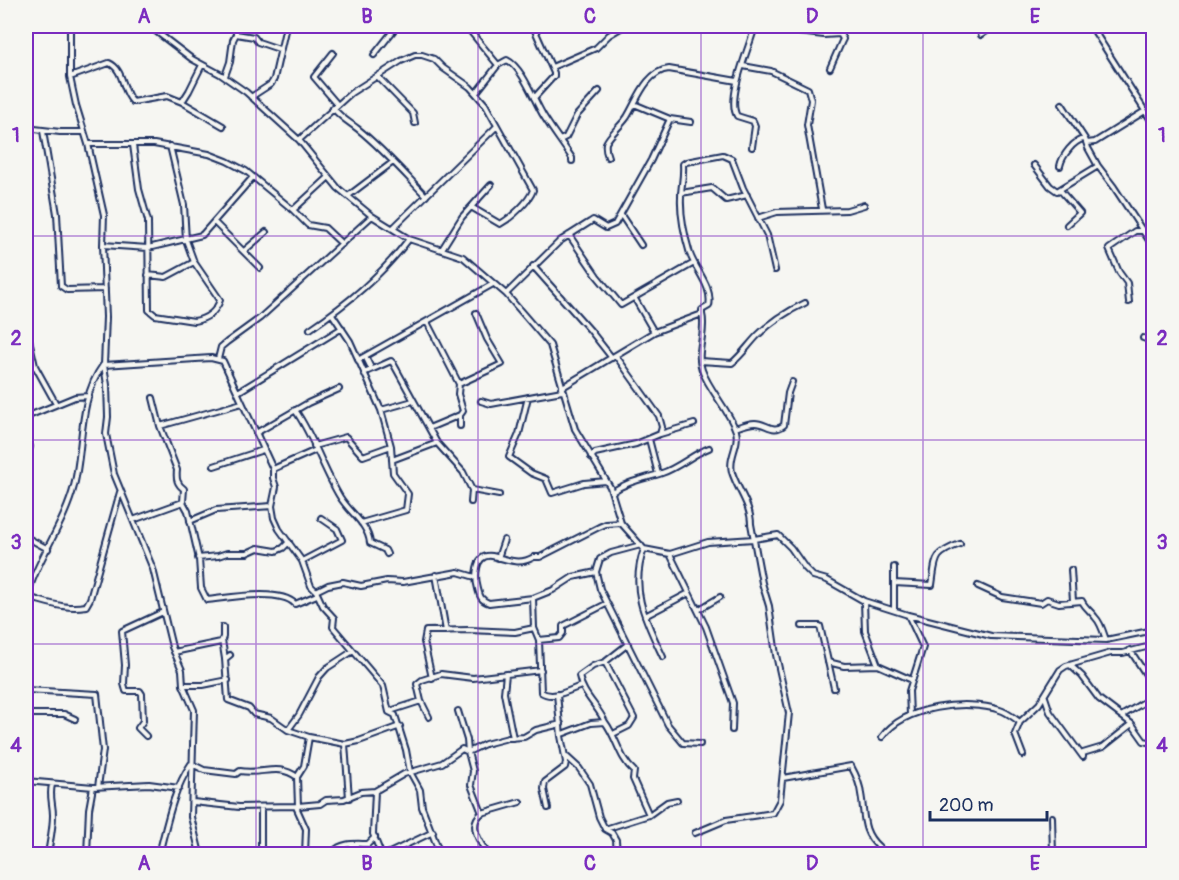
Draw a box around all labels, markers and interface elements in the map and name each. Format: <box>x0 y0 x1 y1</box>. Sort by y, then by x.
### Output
text: A <box>138 4 151 29</box>
text: B <box>361 4 373 29</box>
text: C <box>584 4 596 29</box>
text: D <box>806 4 819 29</box>
text: E <box>1030 4 1041 29</box>
text: 1 <box>12 123 20 148</box>
text: 1 <box>1158 123 1166 148</box>
text: 2 <box>10 326 22 351</box>
text: 2 <box>1156 326 1168 351</box>
text: 3 <box>10 530 22 555</box>
text: 3 <box>1156 530 1168 555</box>
text: 4 <box>10 733 22 758</box>
text: 4 <box>1156 733 1168 758</box>
scale bar <box>930 784 1047 822</box>
text: 200 m <box>939 794 994 817</box>
text: A <box>138 851 151 876</box>
text: B <box>361 851 373 876</box>
text: C <box>584 851 596 876</box>
text: D <box>806 851 819 876</box>
text: E <box>1030 851 1041 876</box>

